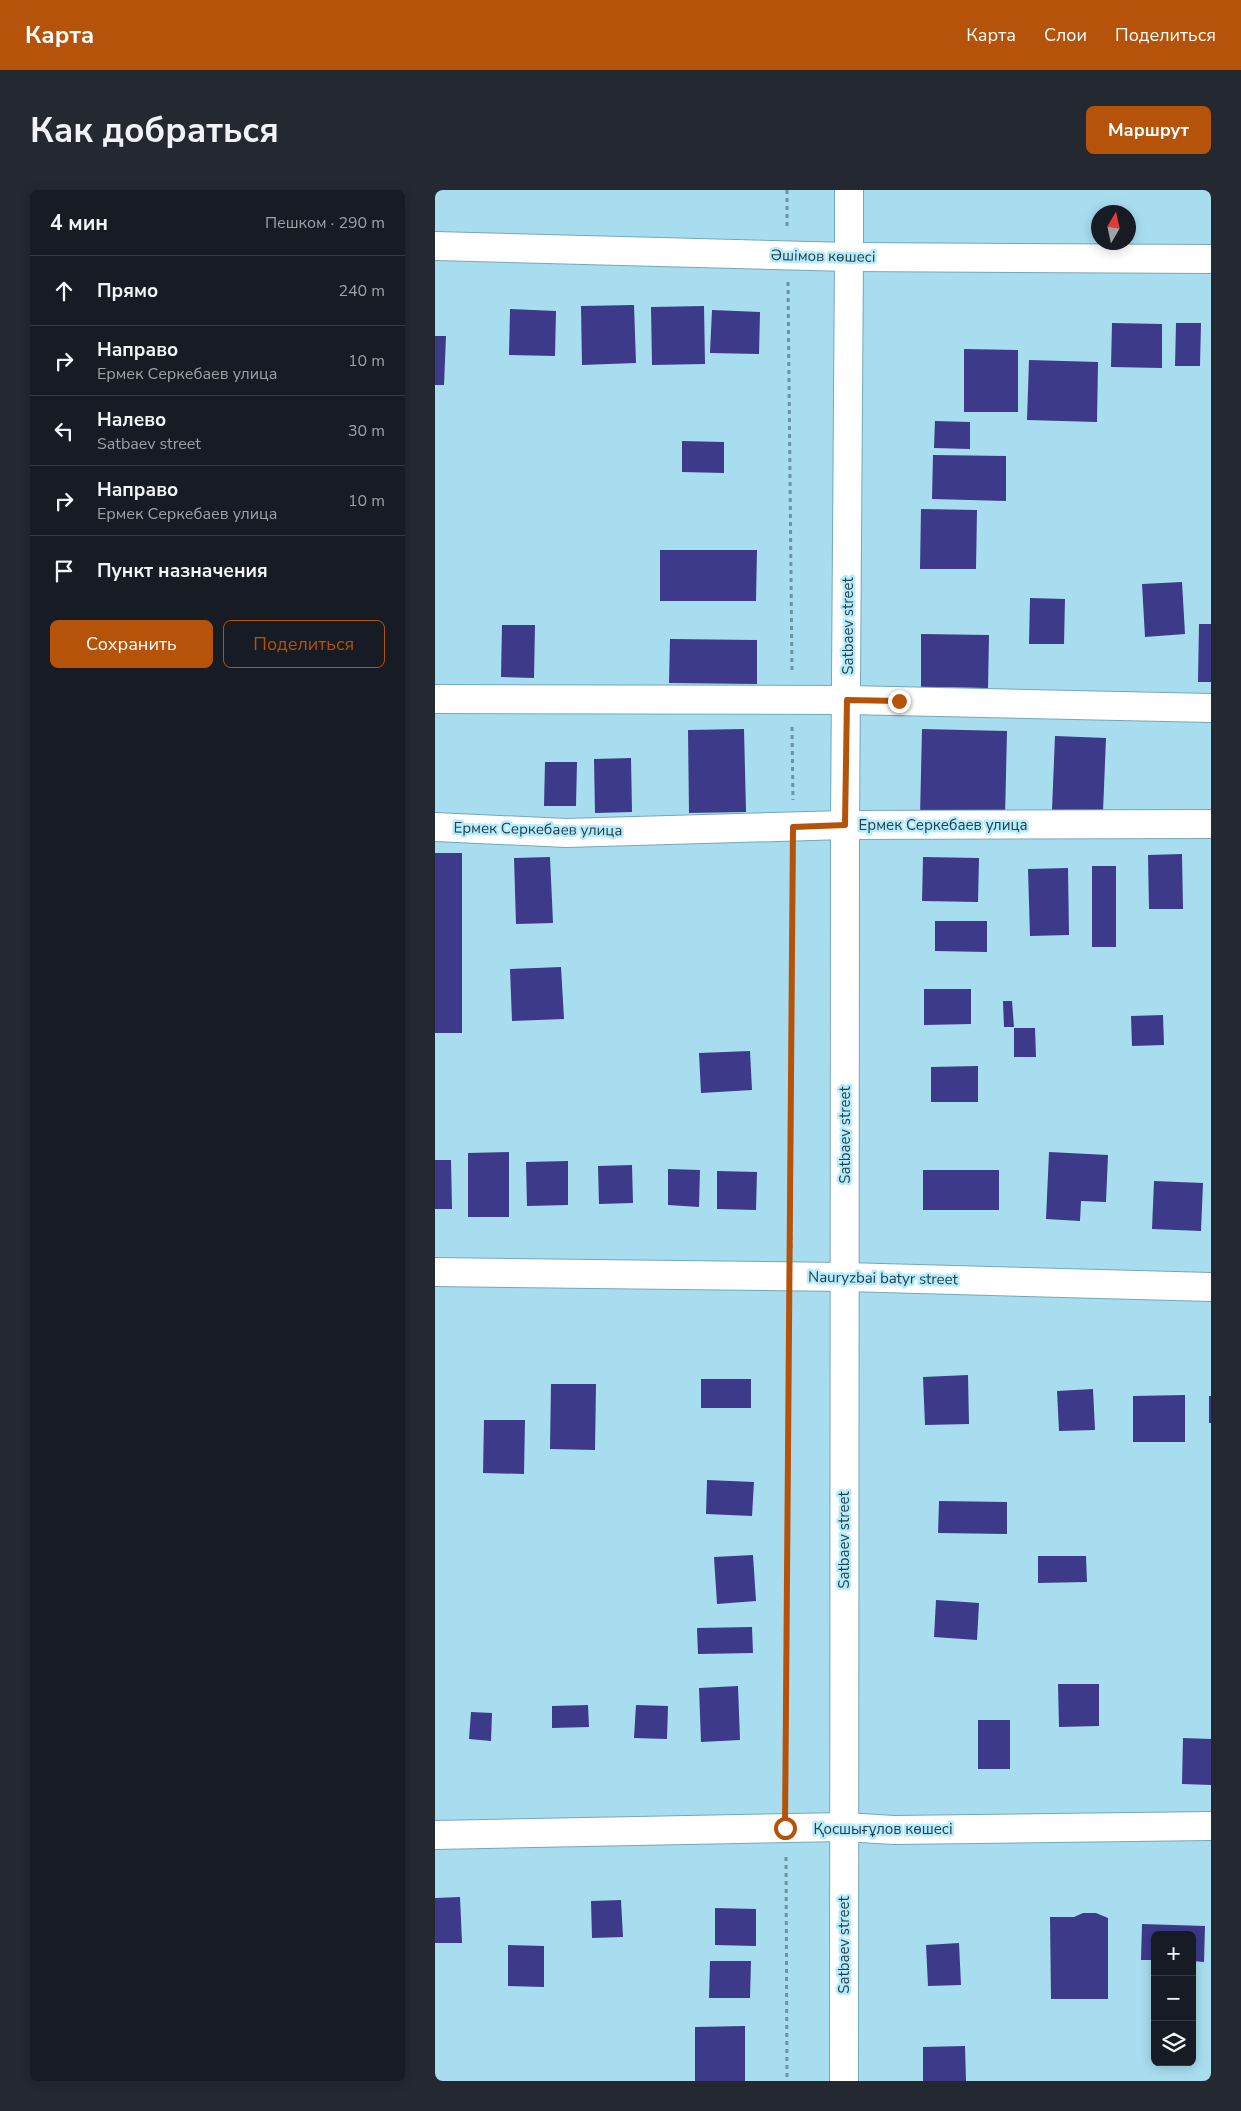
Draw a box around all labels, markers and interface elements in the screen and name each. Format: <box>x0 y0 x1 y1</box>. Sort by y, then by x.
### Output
text: Карта <box>25 19 94 51</box>
text: Карта <box>966 23 1016 47</box>
text: Слои <box>1044 23 1087 47</box>
text: Поделиться <box>1115 23 1216 47</box>
button: Маршрут <box>1086 106 1211 154</box>
text: Как добраться <box>30 107 279 154</box>
north arrow <box>1091 205 1136 250</box>
text: 4 мин <box>50 209 108 237</box>
text: Пешком · 290 m <box>265 212 385 234</box>
street label: Әшімов көшесі <box>770 245 876 267</box>
icon: ahead <box>50 277 78 305</box>
text: Прямо <box>97 278 158 304</box>
text: 240 m <box>338 280 385 302</box>
text: Направо <box>97 337 178 363</box>
icon: right <box>50 347 78 375</box>
text: 10 m <box>348 350 385 372</box>
text: Ермек Серкебаев улица <box>97 363 277 385</box>
text: Налево <box>97 407 166 433</box>
icon: left <box>50 417 78 445</box>
text: 30 m <box>348 420 385 442</box>
text: Satbaev street <box>97 433 201 455</box>
text: Направо <box>97 477 178 503</box>
icon: right <box>50 487 78 515</box>
text: 10 m <box>348 490 385 512</box>
text: Ермек Серкебаев улица <box>97 503 277 525</box>
icon: arrive <box>50 557 78 585</box>
text: Пункт назначения <box>97 558 268 584</box>
street label: Satbaev street <box>838 577 858 675</box>
button: Сохранить <box>50 620 213 668</box>
button: Поделиться <box>223 620 385 668</box>
route end <box>888 690 911 713</box>
street label: Ермек Серкебаев улица <box>859 815 1028 835</box>
street label: Ермек Серкебаев улица <box>453 818 623 840</box>
street label: Satbaev street <box>835 1086 855 1184</box>
street label: Nauryzbai batyr street <box>808 1267 959 1289</box>
street label: Satbaev street <box>834 1491 854 1589</box>
route start <box>774 1817 797 1840</box>
street label: Қосшығұлов көшесі <box>813 1819 953 1839</box>
street label: Satbaev street <box>834 1896 854 1994</box>
map controls <box>1151 1931 1196 2066</box>
button: + <box>1151 1931 1196 1976</box>
button: − <box>1151 1976 1196 2021</box>
button: layers <box>1151 2021 1196 2066</box>

